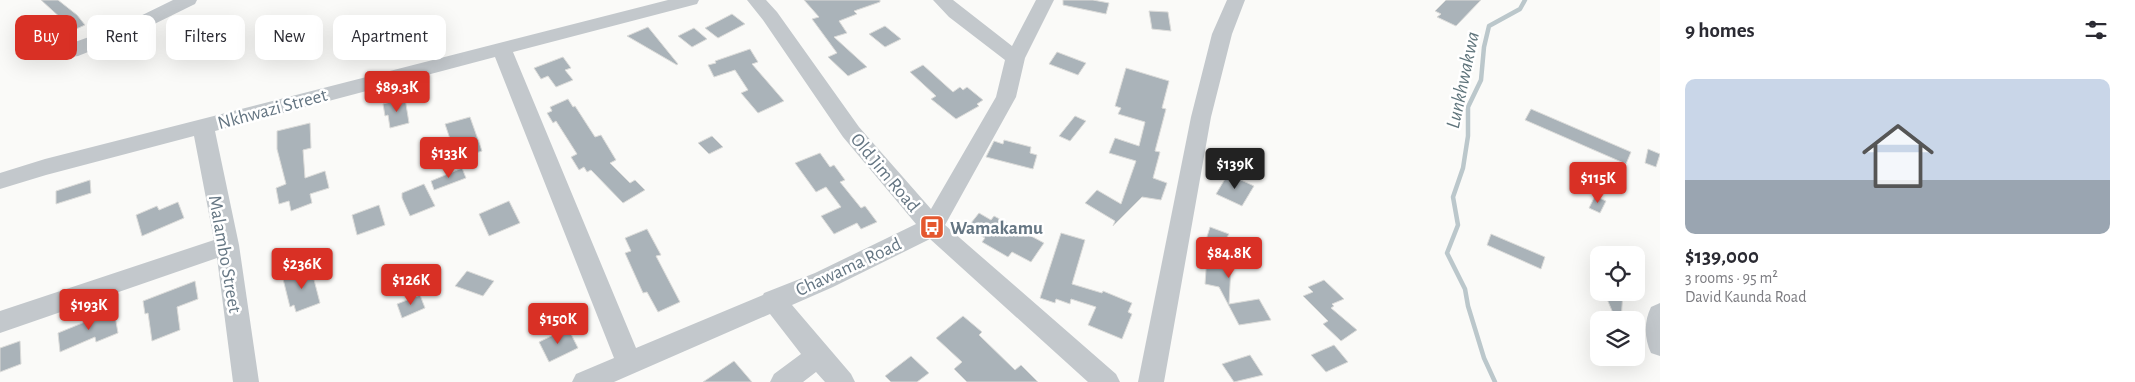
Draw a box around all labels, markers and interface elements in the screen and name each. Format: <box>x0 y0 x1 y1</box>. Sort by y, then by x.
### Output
chip: Buy <box>15 15 77 60</box>
chip: Rent <box>87 15 156 60</box>
chip: Filters <box>166 15 245 60</box>
chip: New <box>255 15 323 60</box>
chip: Apartment <box>333 15 446 60</box>
icon: filters <box>2082 16 2110 44</box>
text: 9 homes <box>1685 20 1755 41</box>
water label: Lunkhwakwa <box>1443 30 1483 130</box>
pin: $89.3K <box>356 70 438 113</box>
text: $89.3K <box>376 79 418 95</box>
street label: Nkhwazi Street <box>215 86 329 133</box>
icon: home <box>1853 111 1943 201</box>
street label: Old Jim Road <box>847 130 923 216</box>
pin: $133K <box>414 136 484 179</box>
text: $133K <box>431 145 467 161</box>
pin: $139K <box>1200 148 1270 190</box>
text: $139K <box>1217 156 1253 172</box>
pin: $115K <box>1563 162 1633 204</box>
text: $115K <box>1581 170 1615 186</box>
street label: Malambo Street <box>205 194 244 315</box>
bus stop icon: Wamakamu <box>919 214 945 240</box>
place label: Wamakamu <box>950 219 1043 238</box>
street label: Chawama Road <box>793 235 905 300</box>
pin: $84.8K <box>1188 236 1270 279</box>
text: $84.8K <box>1207 245 1251 261</box>
map controls <box>1590 246 1645 366</box>
button: locate <box>1590 246 1645 301</box>
text: $139,000 <box>1685 246 1759 267</box>
pin: $236K <box>267 248 337 290</box>
text: $236K <box>283 256 321 272</box>
pin: $126K <box>376 264 446 306</box>
text: 3 rooms · 95 m² <box>1685 270 1778 286</box>
text: $126K <box>392 272 430 288</box>
pin: $193K <box>54 288 124 331</box>
text: David Kaunda Road <box>1685 289 1806 305</box>
text: $193K <box>71 297 107 313</box>
pin: $150K <box>523 302 593 345</box>
text: $150K <box>539 311 577 327</box>
button: layers <box>1590 311 1645 366</box>

